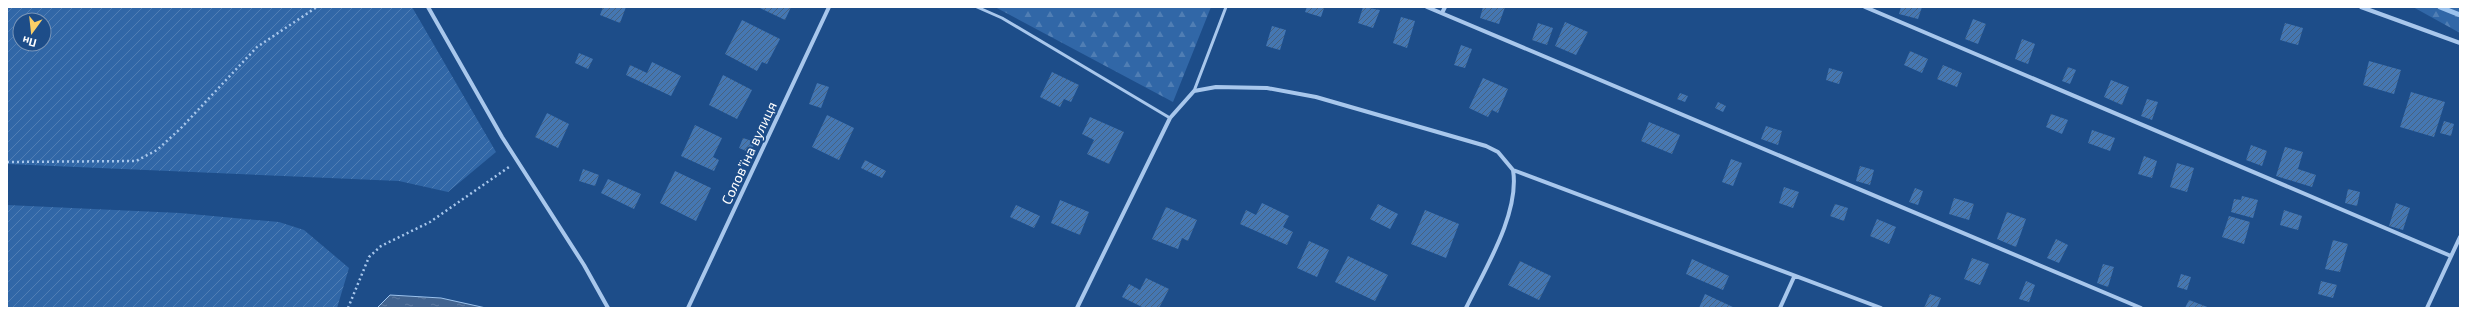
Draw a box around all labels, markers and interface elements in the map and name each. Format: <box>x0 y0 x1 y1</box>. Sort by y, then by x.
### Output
north arrow <box>12 12 52 52</box>
text: Пн <box>21 34 38 50</box>
street label: Соловʼїна вулиця <box>717 99 780 207</box>

